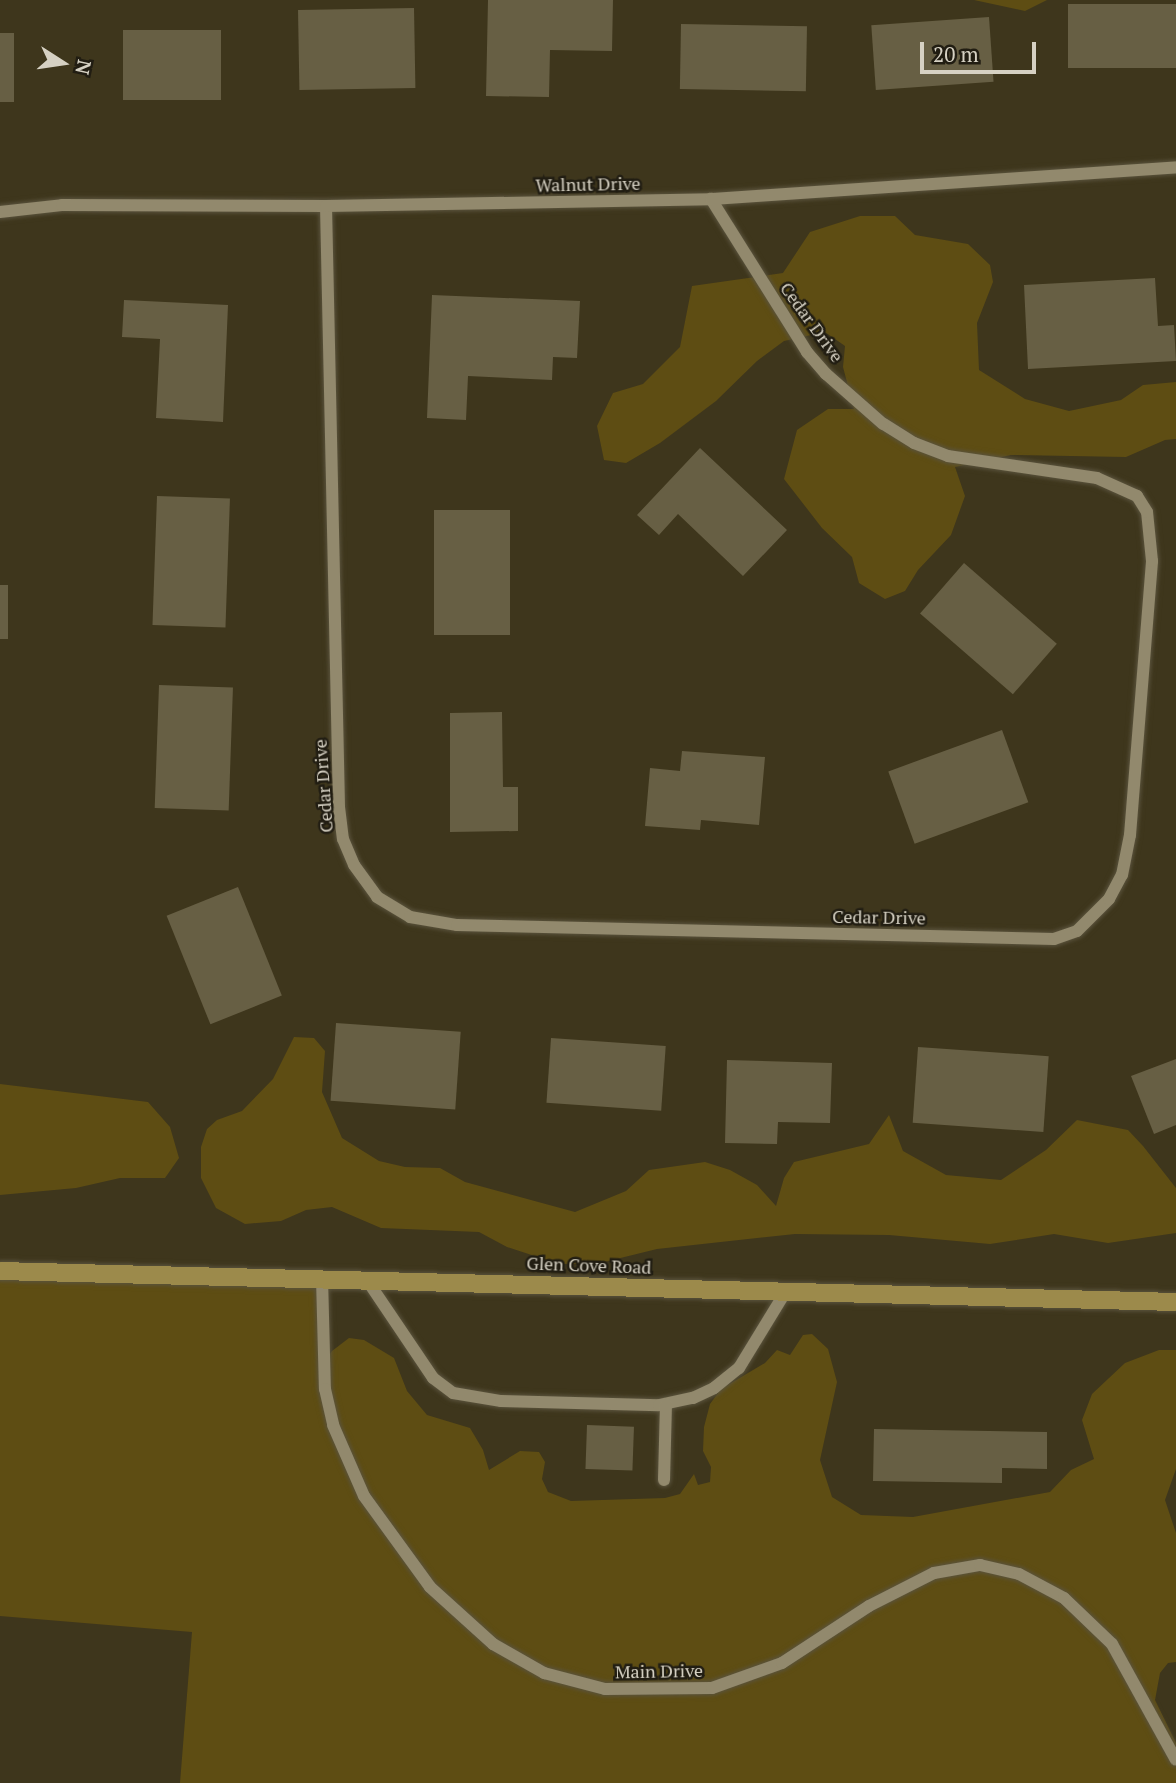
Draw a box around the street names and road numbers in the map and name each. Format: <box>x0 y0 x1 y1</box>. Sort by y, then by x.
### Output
street label: Walnut Drive <box>535 172 641 196</box>
street label: Cedar Drive <box>776 278 848 366</box>
street label: Cedar Drive <box>309 739 337 833</box>
street label: Cedar Drive <box>832 905 926 929</box>
street label: Glen Cove Road <box>526 1252 652 1278</box>
street label: Main Drive <box>615 1659 703 1683</box>

